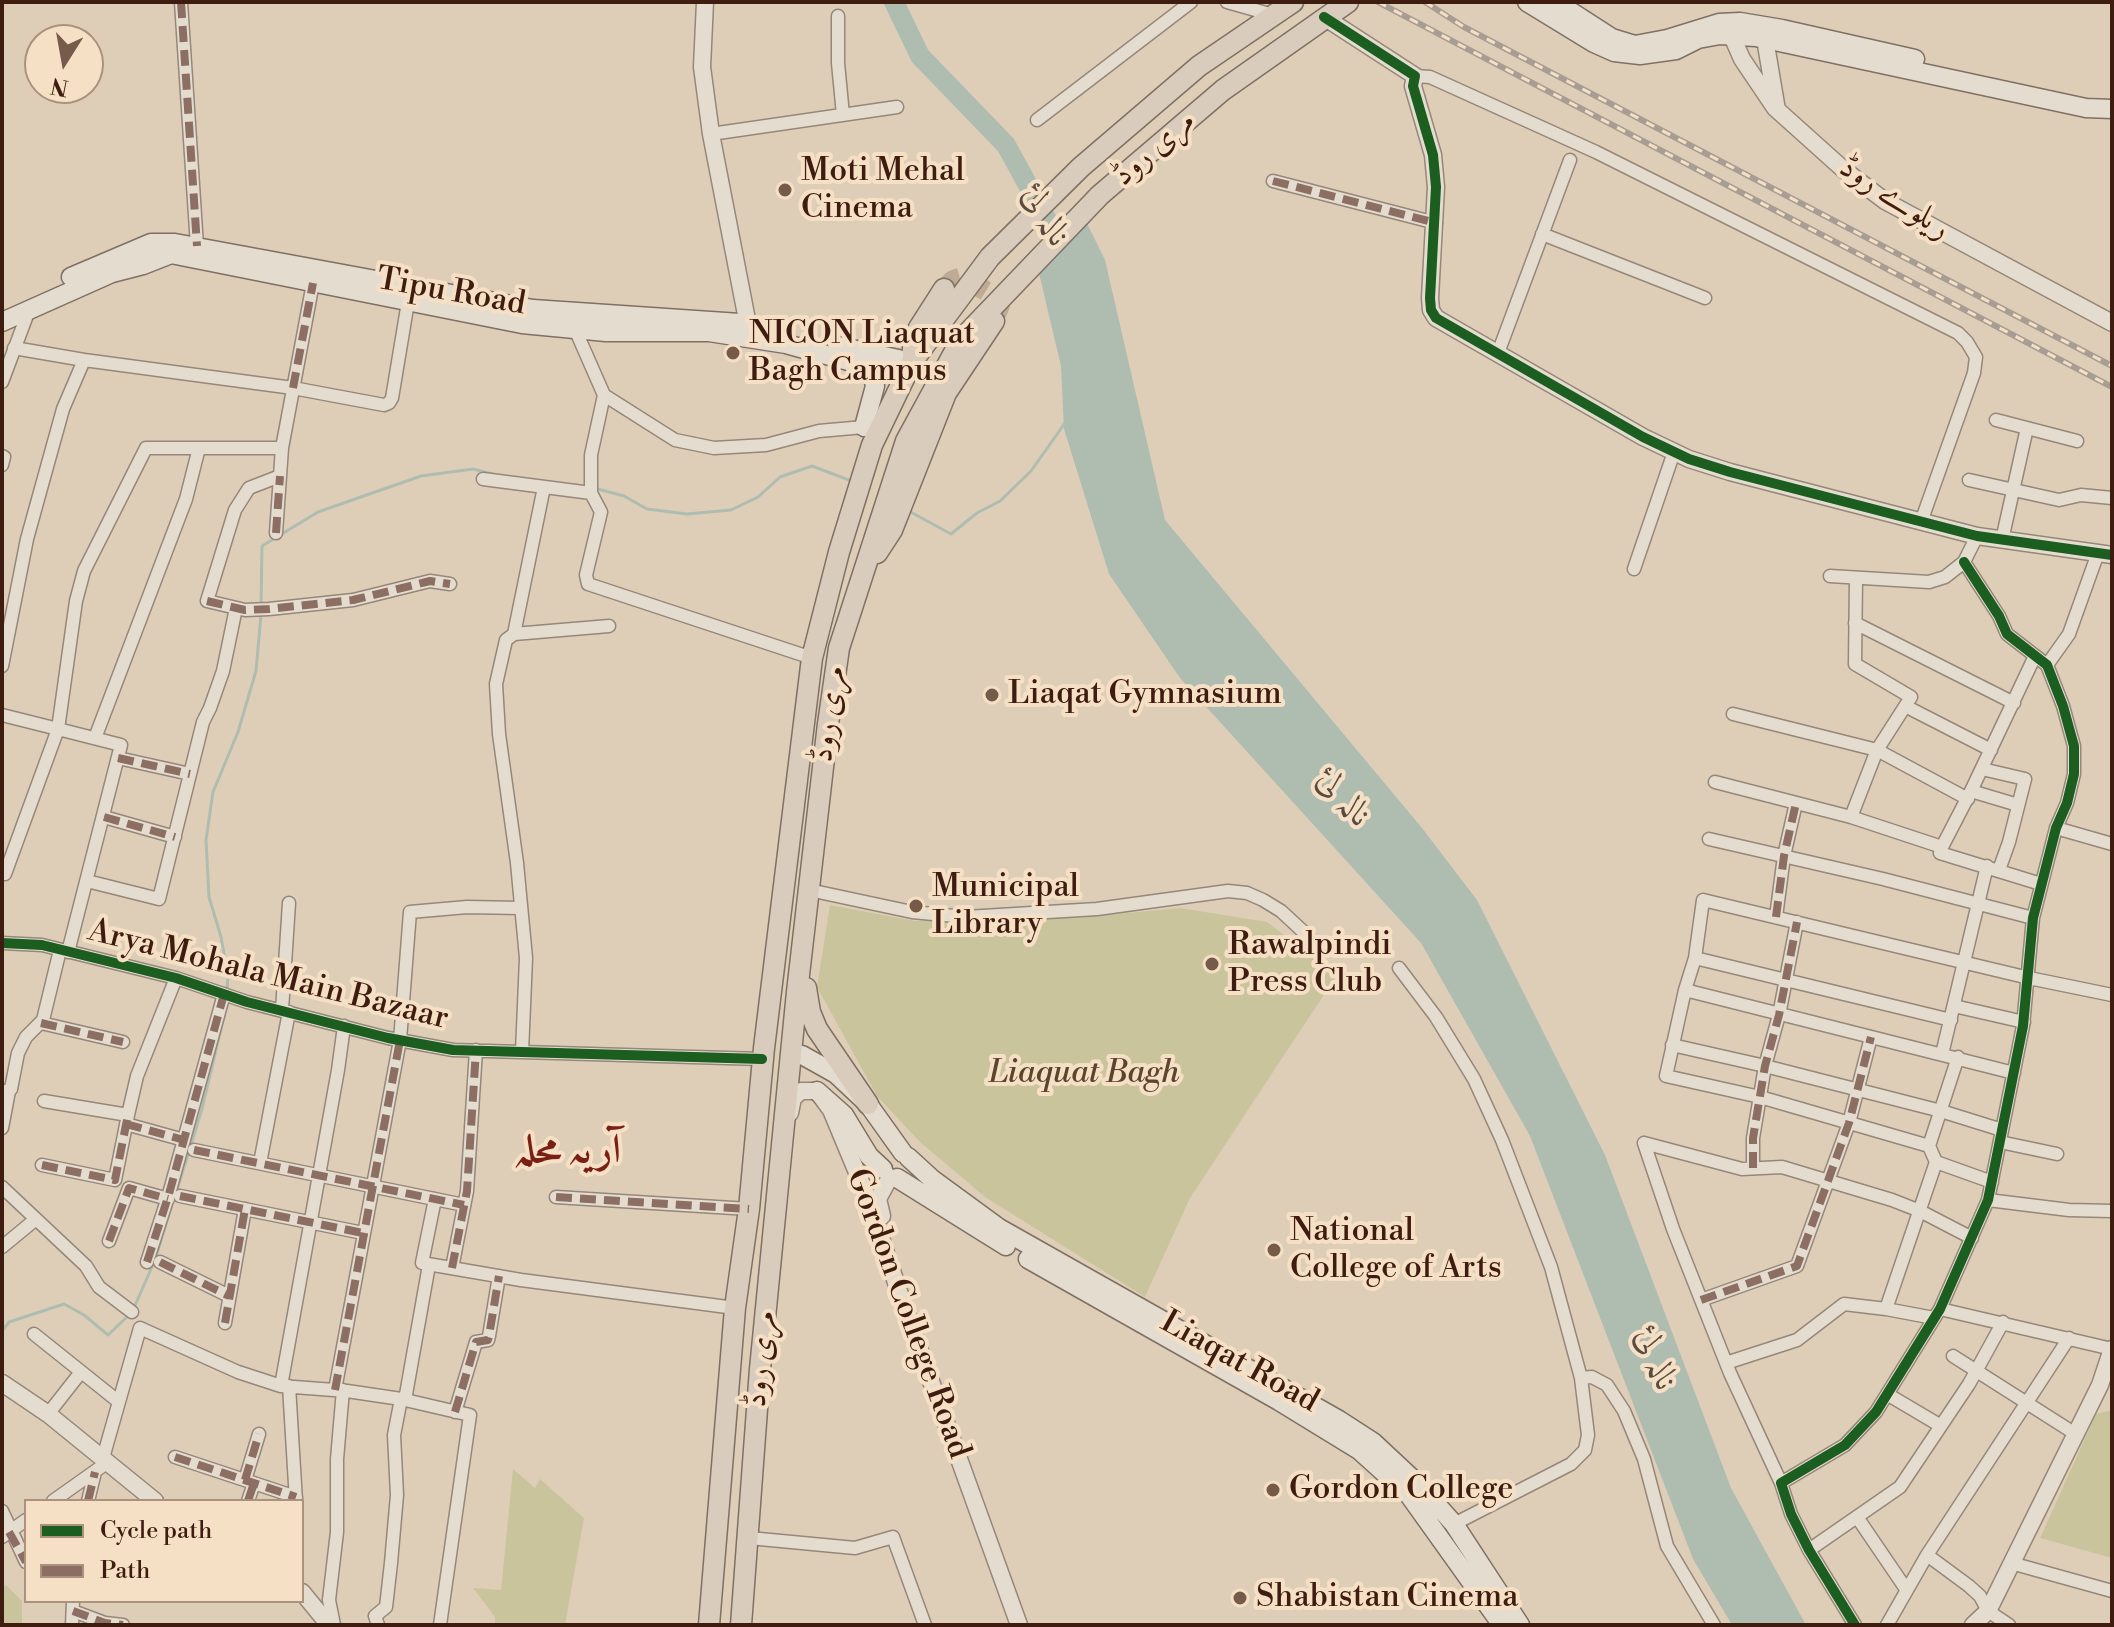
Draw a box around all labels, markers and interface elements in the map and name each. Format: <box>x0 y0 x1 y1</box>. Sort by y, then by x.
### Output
north arrow <box>24 24 104 104</box>
text: N <box>49 71 71 101</box>
street label: مری روڈ <box>1106 103 1204 195</box>
street label: ریلوے روڈ <box>1831 149 1957 249</box>
place label: Moti Mehal Cinema <box>801 153 965 228</box>
water label: نالہ لئ <box>1012 179 1078 255</box>
marker: Moti Mehal Cinema <box>776 181 794 199</box>
street label: Tipu Road <box>374 261 528 325</box>
place label: NICON Liaquat Bagh Campus <box>749 316 975 391</box>
marker: NICON Liaquat Bagh Campus <box>724 344 742 362</box>
street label: مری روڈ <box>804 663 856 765</box>
place label: Liaqat Gymnasium <box>1008 676 1282 714</box>
marker: Liaqat Gymnasium <box>983 686 1001 704</box>
water label: نالہ لئ <box>1307 761 1379 837</box>
place label: Municipal Library <box>932 869 1079 944</box>
marker: Municipal Library <box>907 897 925 915</box>
street label: Arya Mohala Main Bazaar <box>84 913 452 1039</box>
place label: Rawalpindi Press Club <box>1228 927 1392 1002</box>
marker: Rawalpindi Press Club <box>1203 955 1221 973</box>
park label: Liaquat Bagh <box>989 1055 1179 1093</box>
district label: آریہ محلہ <box>513 1128 621 1176</box>
street label: Gordon College Road <box>837 1164 977 1464</box>
place label: National College of Arts <box>1290 1213 1502 1288</box>
marker: National College of Arts <box>1265 1241 1283 1259</box>
street label: Liaqat Road <box>1153 1304 1325 1422</box>
street label: مری روڈ <box>738 1309 786 1409</box>
water label: نالہ لئ <box>1624 1323 1686 1397</box>
place label: Gordon College <box>1289 1471 1513 1509</box>
marker: Gordon College <box>1264 1481 1282 1499</box>
legend <box>24 1499 304 1603</box>
text: Cycle path <box>100 1516 212 1546</box>
text: Path <box>100 1556 150 1586</box>
place label: Shabistan Cinema <box>1256 1579 1518 1617</box>
marker: Shabistan Cinema <box>1231 1589 1249 1607</box>

